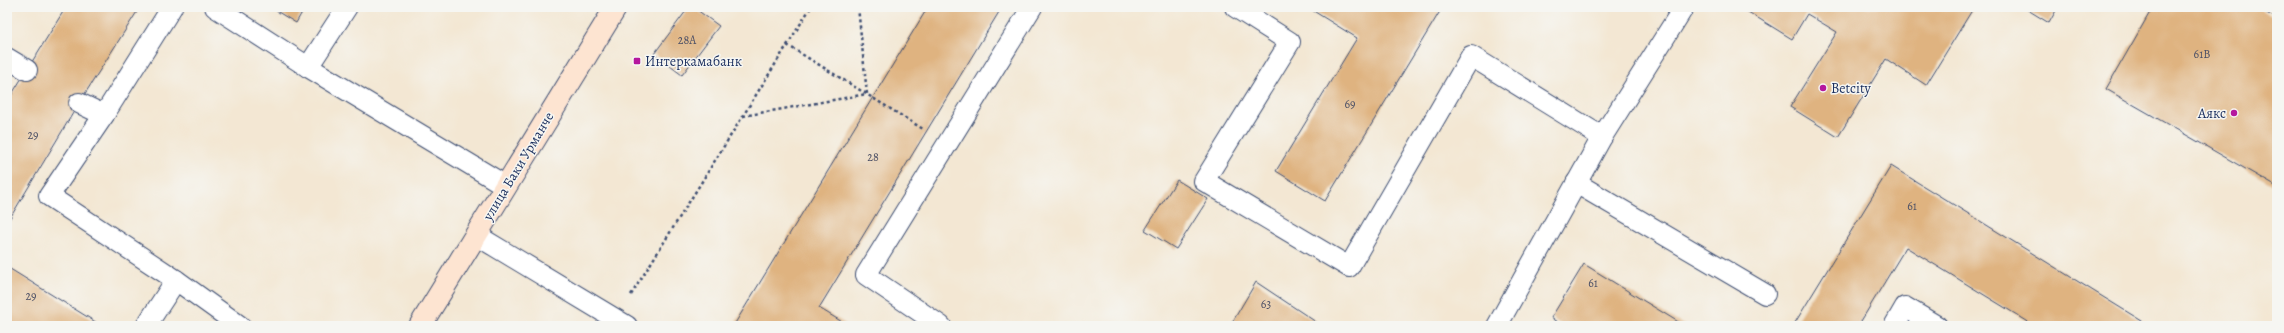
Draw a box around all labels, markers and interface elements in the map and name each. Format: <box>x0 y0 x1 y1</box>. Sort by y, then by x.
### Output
house number: 28А <box>678 32 697 48</box>
house number: 61В <box>2194 46 2210 62</box>
place label: Интеркамабанк <box>645 52 742 71</box>
marker: Интеркамабанк <box>632 56 642 66</box>
place label: Betcity <box>1831 79 1872 98</box>
marker: Betcity <box>1818 83 1828 93</box>
house number: 69 <box>1344 96 1356 112</box>
place label: Аякс <box>2197 104 2226 123</box>
street label: улица Баки Урманче <box>478 108 558 225</box>
marker: Аякс <box>2229 108 2239 118</box>
house number: 29 <box>27 127 39 143</box>
house number: 28 <box>867 149 879 165</box>
house number: 61 <box>1907 198 1917 214</box>
house number: 61 <box>1588 275 1598 291</box>
house number: 29 <box>25 288 37 304</box>
house number: 63 <box>1261 296 1271 312</box>

